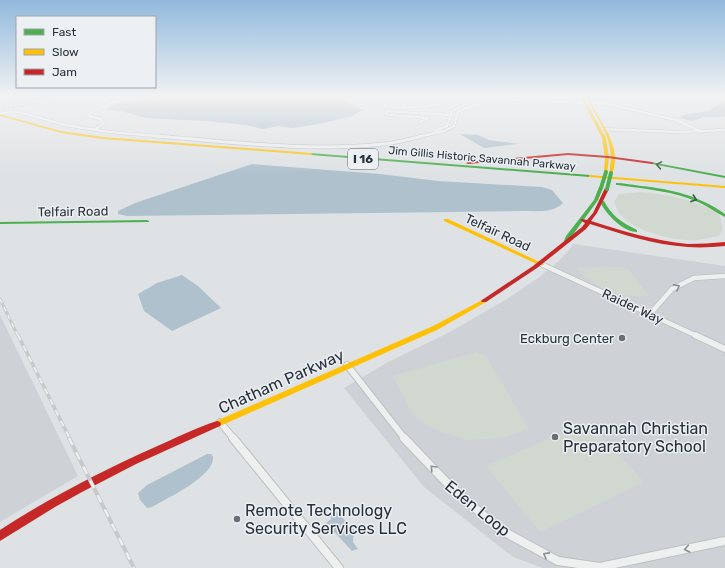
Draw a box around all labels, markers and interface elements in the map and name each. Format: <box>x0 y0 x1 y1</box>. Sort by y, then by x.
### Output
legend <box>16 16 156 88</box>
text: Fast <box>52 25 76 39</box>
text: Slow <box>52 45 79 59</box>
text: Jam <box>52 65 77 79</box>
street label: Jim Gillis Historic Savannah Parkway <box>388 144 576 173</box>
road number: I 16 <box>348 149 378 169</box>
one-way arrow <box>656 162 662 170</box>
one-way arrow <box>691 194 698 203</box>
street label: Telfair Road <box>38 203 108 220</box>
street label: Telfair Road <box>463 211 533 254</box>
one-way arrow <box>673 284 680 291</box>
street label: Raider Way <box>600 286 666 327</box>
place label: Eckburg Center <box>520 331 614 347</box>
marker: Eckburg Center <box>617 333 627 343</box>
street label: Chatham Parkway <box>215 345 347 418</box>
place label: Savannah Christian Preparatory School <box>563 419 708 456</box>
marker: Savannah Christian Preparatory School <box>550 432 560 442</box>
one-way arrow <box>430 465 438 473</box>
street label: Eden Loop <box>441 476 514 540</box>
place label: Remote Technology Security Services LLC <box>245 501 407 538</box>
marker: Remote Technology Security Services LLC <box>232 514 242 524</box>
one-way arrow <box>684 544 690 553</box>
one-way arrow <box>543 552 551 559</box>

